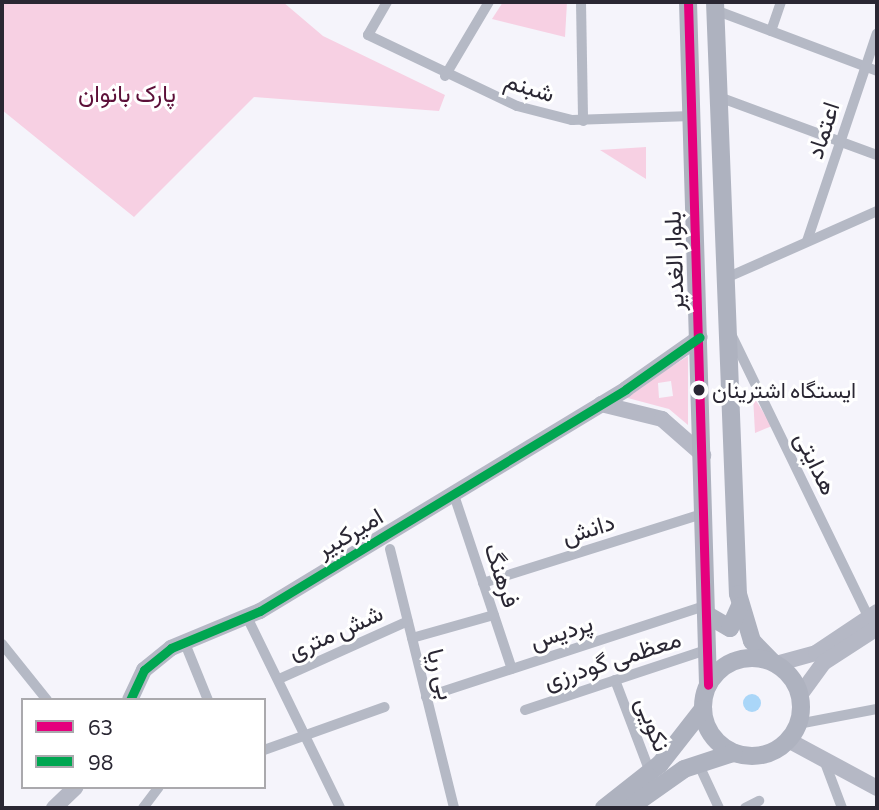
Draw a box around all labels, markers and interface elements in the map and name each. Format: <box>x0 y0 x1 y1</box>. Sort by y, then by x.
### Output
street label: شبنم <box>502 64 558 108</box>
park label: پارک بانوان <box>78 79 176 107</box>
street label: اعتماد <box>799 98 845 162</box>
street label: بلوار الغدیر <box>657 210 689 312</box>
place label: ایستگاه اشترینان <box>712 377 856 403</box>
marker: ایستگاه اشترینان <box>692 383 706 397</box>
street label: هدایتی <box>789 427 845 499</box>
street label: امیرکبیر <box>310 501 388 563</box>
street label: دانش <box>558 506 618 550</box>
street label: فرهنگ <box>479 539 527 611</box>
street label: شش متری <box>283 597 387 665</box>
street label: پردیس <box>526 607 596 655</box>
street label: معظمی گودرزی <box>540 623 684 695</box>
street label: بی ریا <box>422 646 462 702</box>
street label: نکویی <box>631 693 677 755</box>
legend <box>21 698 266 789</box>
text: 63 <box>88 714 113 739</box>
text: 98 <box>88 749 114 774</box>

